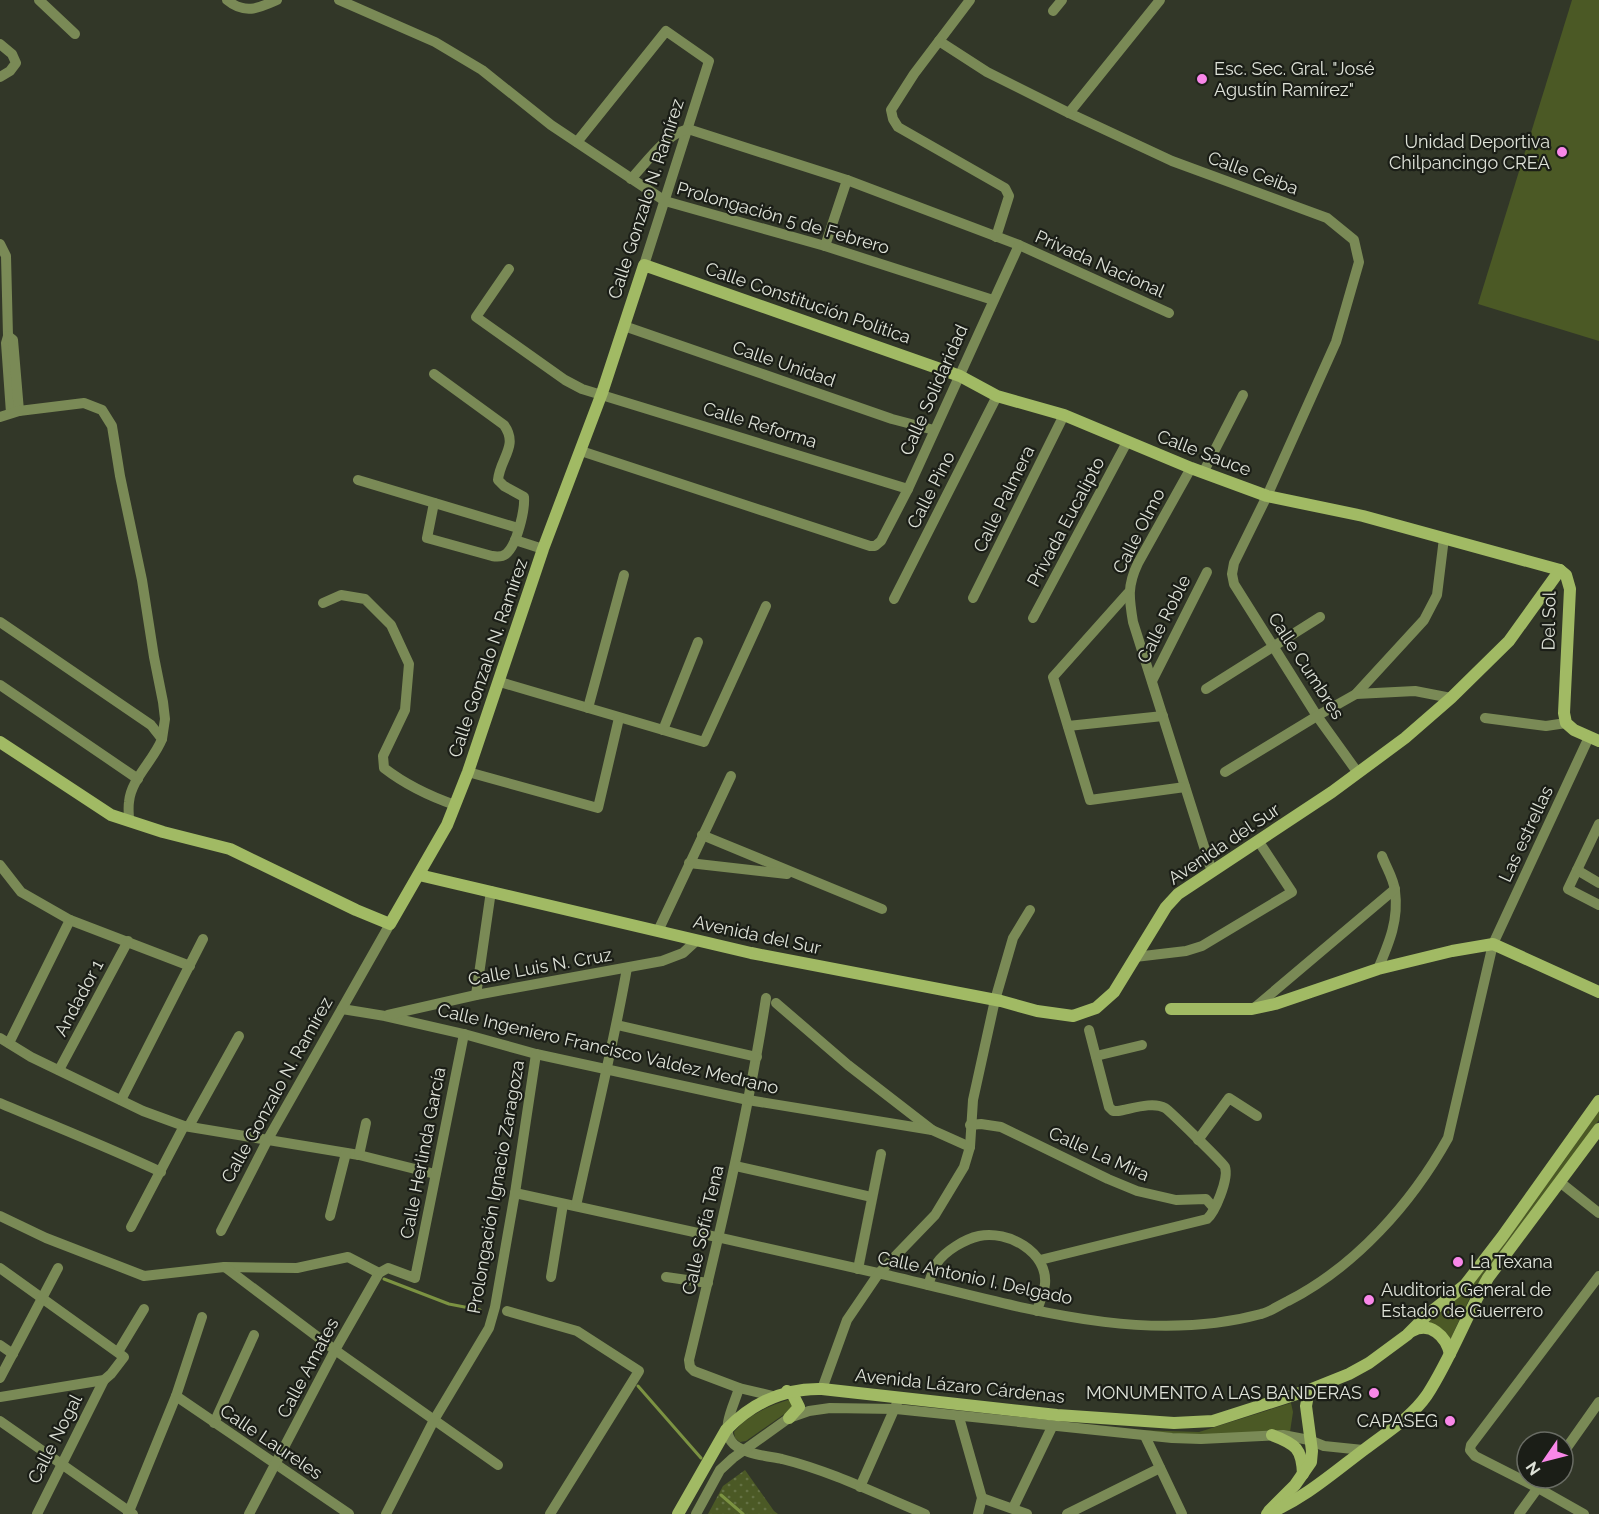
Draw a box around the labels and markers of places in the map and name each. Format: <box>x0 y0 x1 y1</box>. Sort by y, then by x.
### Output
place label: Esc. Sec. Gral. "José Agustín Ramírez" <box>1214 58 1375 100</box>
marker: Esc. Sec. Gral. "José Agustín Ramírez" <box>1195 72 1209 86</box>
place label: Unidad Deportiva Chilpancingo CREA <box>1389 131 1550 173</box>
marker: Unidad Deportiva Chilpancingo CREA <box>1555 145 1569 159</box>
place label: La Texana <box>1470 1251 1553 1272</box>
marker: La Texana <box>1451 1255 1465 1269</box>
place label: Auditoria General de Estado de Guerrero <box>1381 1279 1552 1321</box>
marker: Auditoria General de Estado de Guerrero <box>1362 1293 1376 1307</box>
place label: MONUMENTO A LAS BANDERAS <box>1086 1382 1362 1403</box>
marker: MONUMENTO A LAS BANDERAS <box>1367 1386 1381 1400</box>
place label: CAPASEG <box>1357 1410 1438 1431</box>
marker: CAPASEG <box>1443 1414 1457 1428</box>

